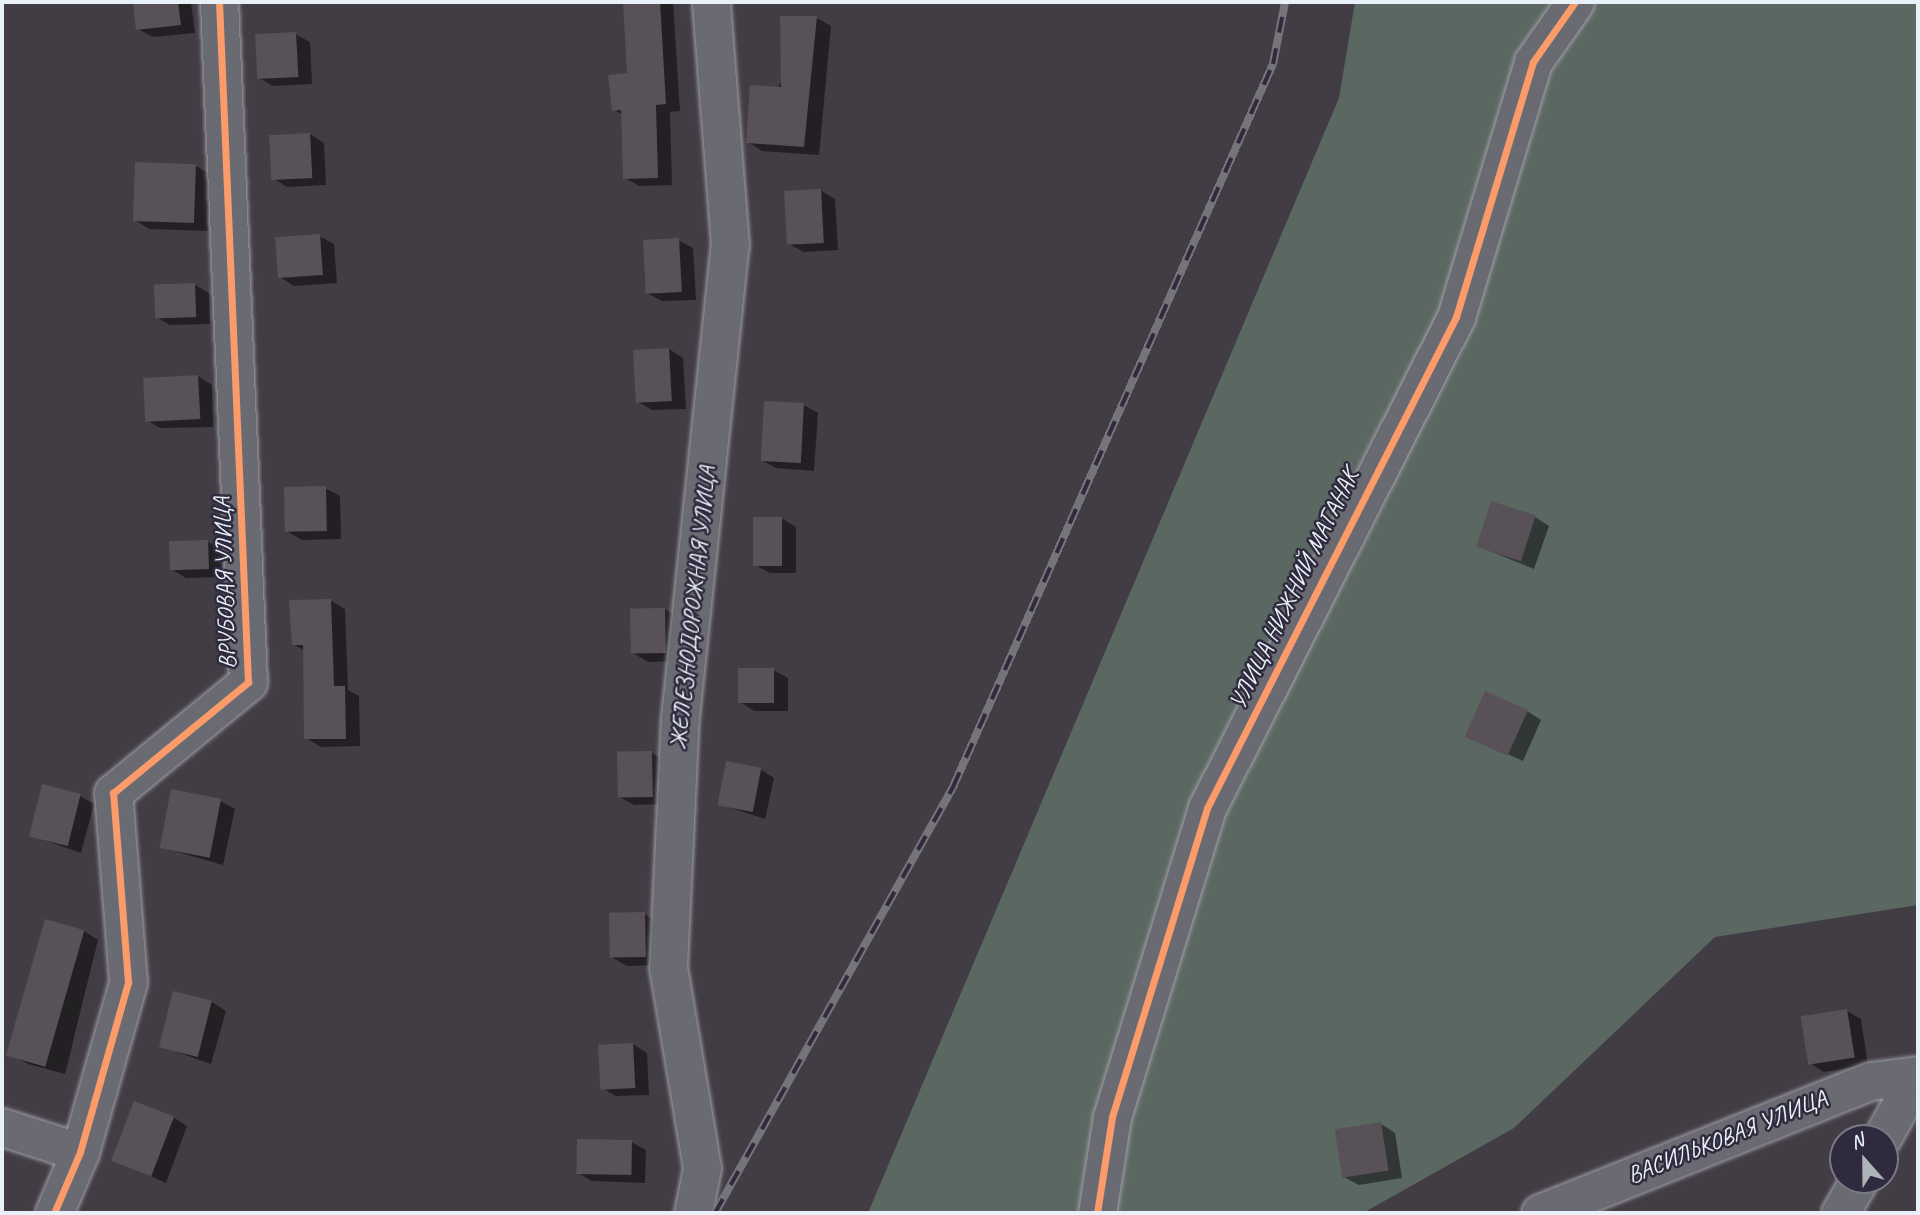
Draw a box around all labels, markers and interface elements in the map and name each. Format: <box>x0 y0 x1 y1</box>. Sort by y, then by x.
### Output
street label: УЛИЦА НИЖНИЙ МАГАНАК <box>1223 464 1365 714</box>
street label: ЖЕЛЕЗНОДОРОЖНАЯ УЛИЦА <box>664 465 722 751</box>
street label: ВРУБОВАЯ УЛИЦА <box>208 496 242 670</box>
street label: ВАСИЛЬКОВАЯ УЛИЦА <box>1624 1084 1830 1190</box>
north arrow <box>1829 1124 1899 1194</box>
text: N <box>1847 1128 1867 1155</box>

